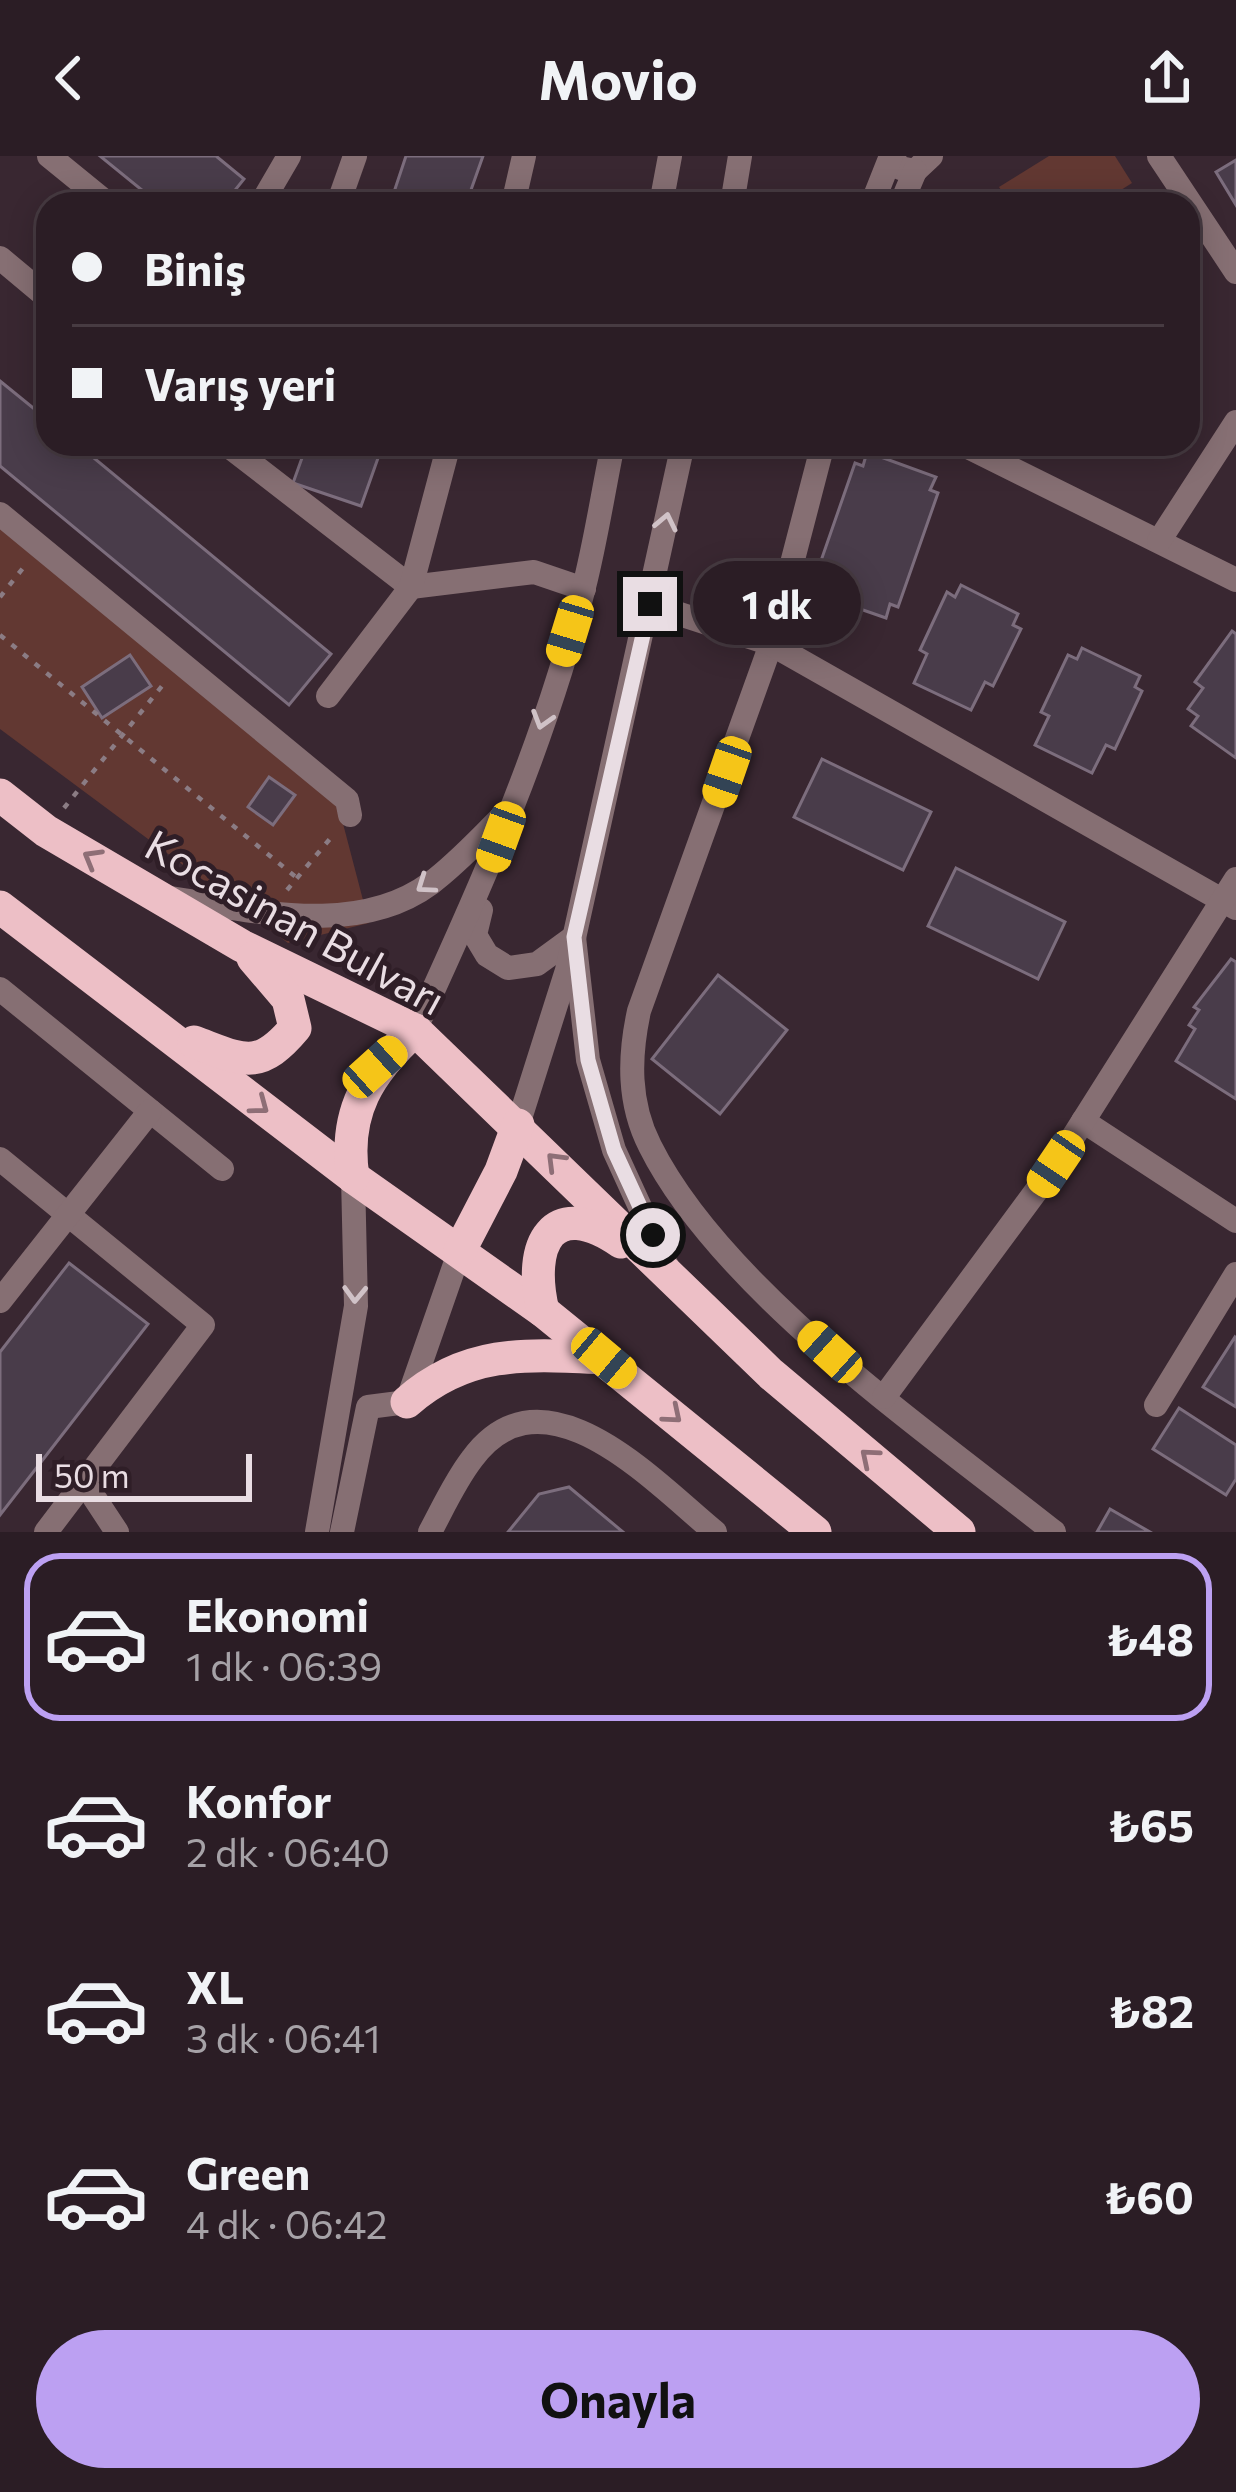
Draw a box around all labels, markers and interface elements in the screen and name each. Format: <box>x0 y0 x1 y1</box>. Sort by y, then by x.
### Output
icon: back <box>36 45 102 111</box>
text: Movio <box>538 45 698 111</box>
icon: share <box>1134 45 1200 111</box>
text: Biniş <box>144 240 246 295</box>
text: Varış yeri <box>144 355 336 410</box>
one-way arrow <box>653 513 678 533</box>
callout: 1 dk <box>692 562 860 646</box>
route end <box>623 577 677 631</box>
text: 1 dk <box>742 579 812 627</box>
car <box>542 591 598 671</box>
one-way arrow <box>532 709 557 730</box>
car <box>698 732 756 812</box>
car <box>472 797 530 877</box>
street label: Kocasinan Bulvarı <box>137 817 455 1025</box>
one-way arrow <box>83 850 105 872</box>
one-way arrow <box>416 871 438 893</box>
car <box>336 1030 414 1104</box>
one-way arrow <box>246 1092 268 1113</box>
car <box>1021 1124 1091 1204</box>
one-way arrow <box>547 1153 569 1175</box>
route start <box>626 1208 680 1262</box>
one-way arrow <box>343 1285 369 1304</box>
car <box>791 1315 869 1389</box>
car <box>565 1321 643 1395</box>
one-way arrow <box>659 1400 681 1422</box>
scale bar <box>36 1448 252 1501</box>
one-way arrow <box>861 1449 883 1471</box>
text: 50 m <box>54 1454 130 1495</box>
icon: car <box>42 1583 150 1691</box>
text: Ekonomi <box>186 1586 369 1641</box>
text: ₺48 <box>1106 1610 1194 1665</box>
text: 1 dk · 06:39 <box>186 1641 382 1689</box>
icon: car <box>42 1769 150 1877</box>
text: Konfor <box>186 1772 332 1827</box>
text: ₺65 <box>1108 1796 1194 1851</box>
text: 2 dk · 06:40 <box>186 1827 390 1875</box>
icon: car <box>42 1955 150 2063</box>
text: XL <box>186 1958 244 2013</box>
text: ₺82 <box>1108 1982 1194 2037</box>
text: 3 dk · 06:41 <box>186 2013 381 2061</box>
icon: car <box>42 2141 150 2249</box>
text: Green <box>186 2144 310 2199</box>
text: ₺60 <box>1104 2168 1194 2223</box>
text: 4 dk · 06:42 <box>186 2199 387 2247</box>
button: Onayla <box>36 2330 1200 2468</box>

